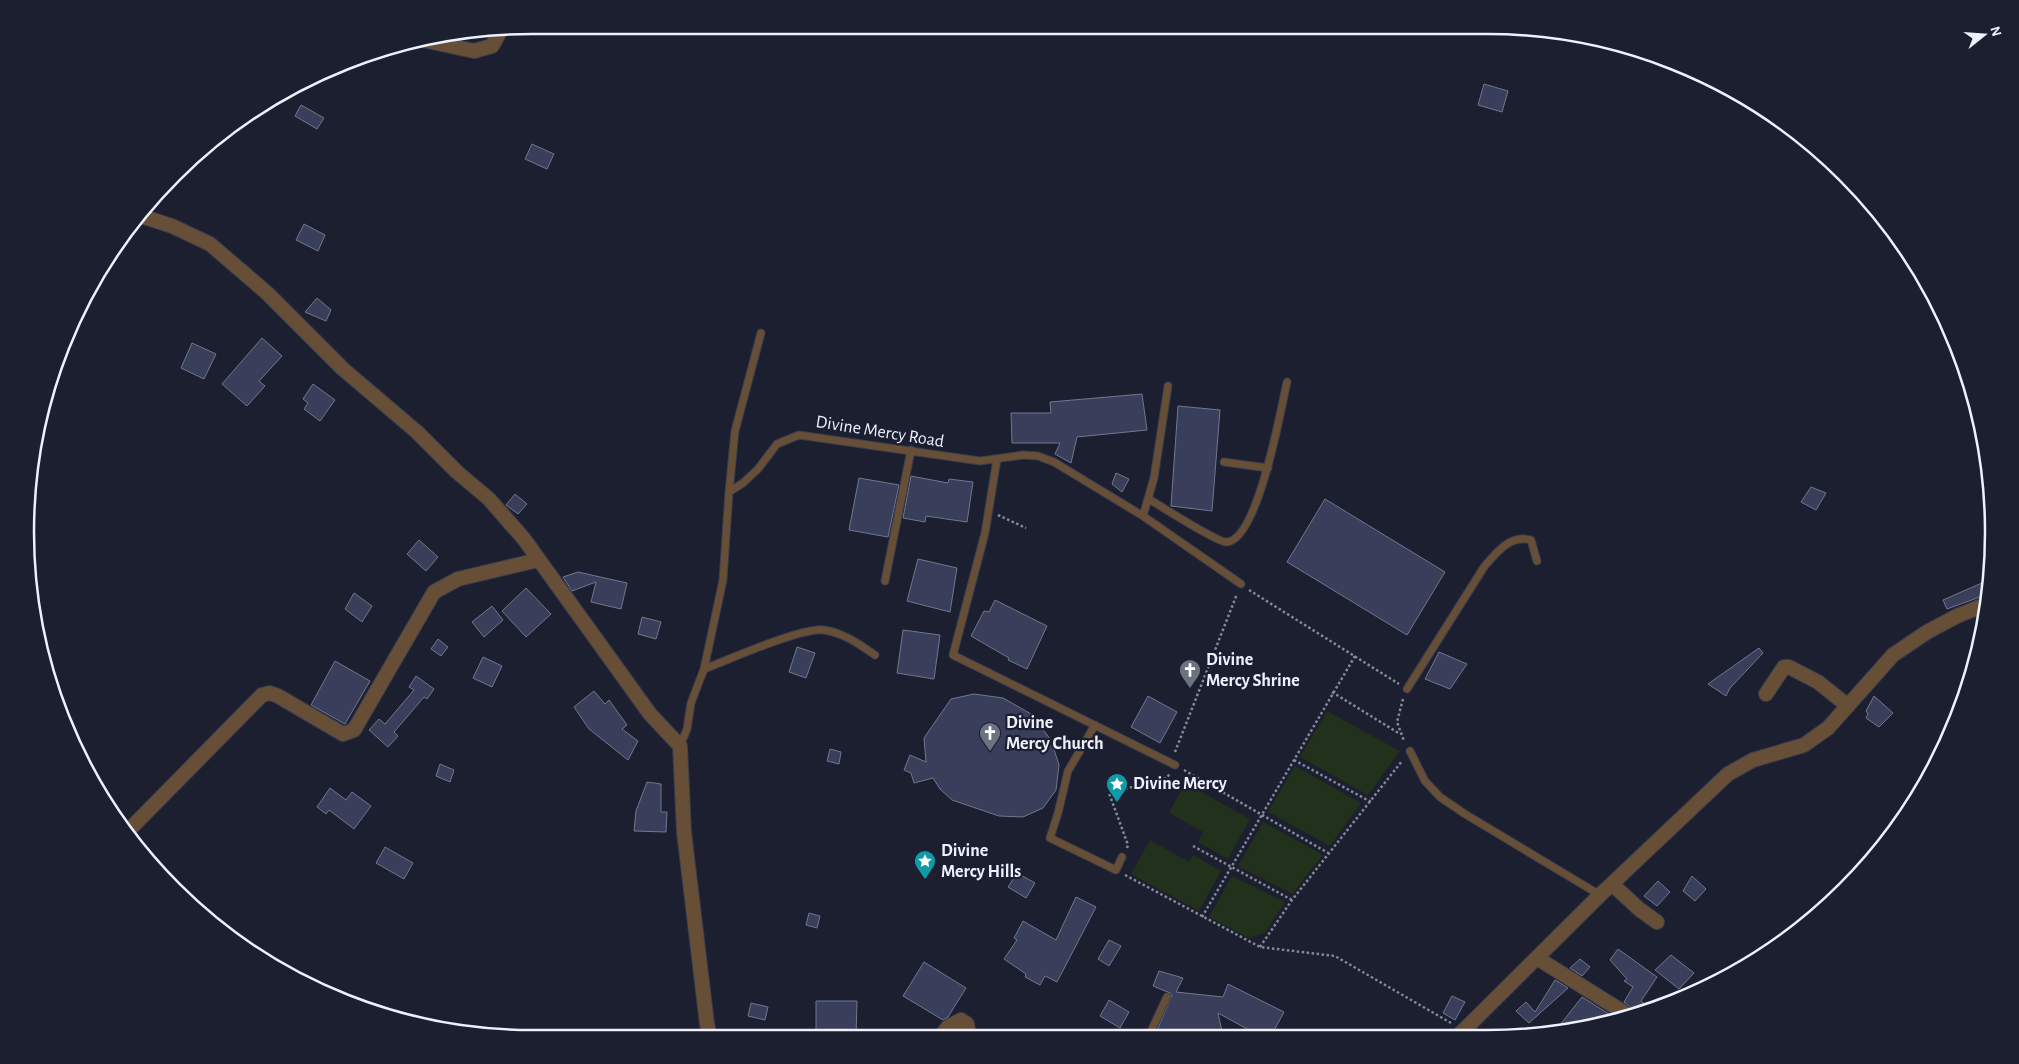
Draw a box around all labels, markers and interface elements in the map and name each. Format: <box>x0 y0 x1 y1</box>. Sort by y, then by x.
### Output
north arrow <box>1959 10 2009 60</box>
text: N <box>1987 25 2004 38</box>
street label: Divine Mercy Road <box>814 413 946 451</box>
place label: Divine Mercy Shrine <box>1206 651 1300 690</box>
church icon: Divine Mercy Shrine <box>1178 658 1202 689</box>
place label: Divine Mercy Church <box>1006 714 1104 753</box>
church icon: Divine Mercy Church <box>978 721 1002 752</box>
place icon: Divine Mercy <box>1105 772 1129 803</box>
place label: Divine Mercy <box>1133 775 1228 793</box>
place label: Divine Mercy Hills <box>941 842 1021 881</box>
place icon: Divine Mercy Hills <box>913 849 937 880</box>

